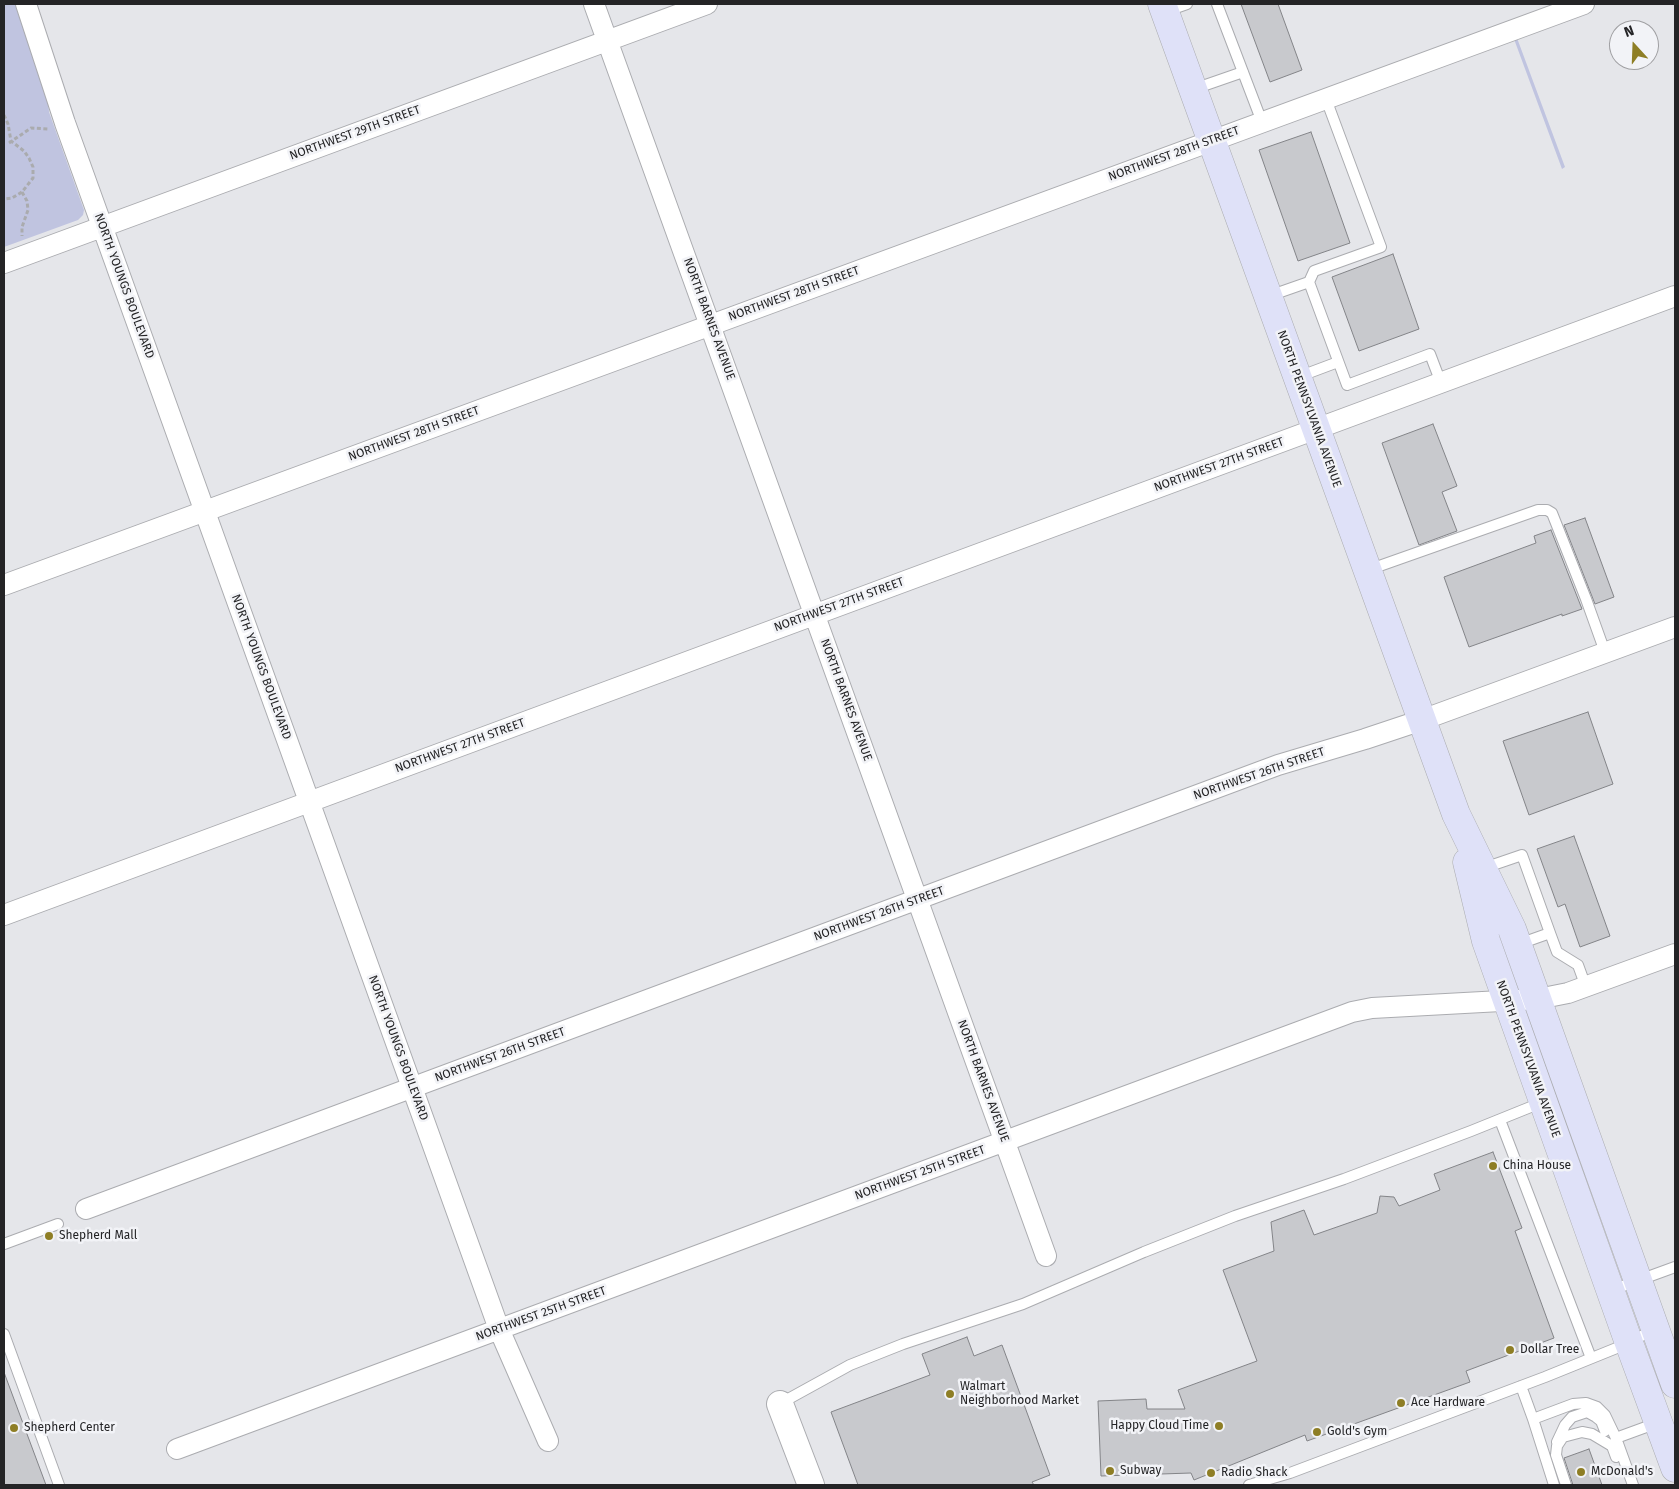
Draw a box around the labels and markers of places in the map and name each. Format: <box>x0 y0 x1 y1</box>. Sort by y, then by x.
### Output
place label: China House <box>1503 1159 1571 1173</box>
marker: China House <box>1487 1160 1499 1172</box>
place label: Shepherd Mall <box>59 1229 137 1243</box>
marker: Shepherd Mall <box>43 1230 55 1242</box>
place label: Dollar Tree <box>1520 1343 1579 1357</box>
marker: Dollar Tree <box>1504 1344 1516 1356</box>
place label: Walmart Neighborhood Market <box>960 1380 1079 1408</box>
marker: Walmart Neighborhood Market <box>944 1388 956 1400</box>
place label: Ace Hardware <box>1411 1396 1485 1410</box>
marker: Ace Hardware <box>1395 1397 1407 1409</box>
place label: Happy Cloud Time <box>1110 1419 1209 1433</box>
marker: Happy Cloud Time <box>1213 1420 1225 1432</box>
place label: Shepherd Center <box>24 1421 115 1435</box>
marker: Shepherd Center <box>8 1422 20 1434</box>
place label: Gold's Gym <box>1327 1425 1387 1439</box>
marker: Gold's Gym <box>1311 1426 1323 1438</box>
place label: Subway <box>1120 1464 1161 1478</box>
marker: Subway <box>1104 1465 1116 1477</box>
place label: McDonald's <box>1591 1465 1653 1479</box>
place label: Radio Shack <box>1221 1466 1287 1480</box>
marker: McDonald's <box>1575 1466 1587 1478</box>
marker: Radio Shack <box>1205 1467 1217 1479</box>

